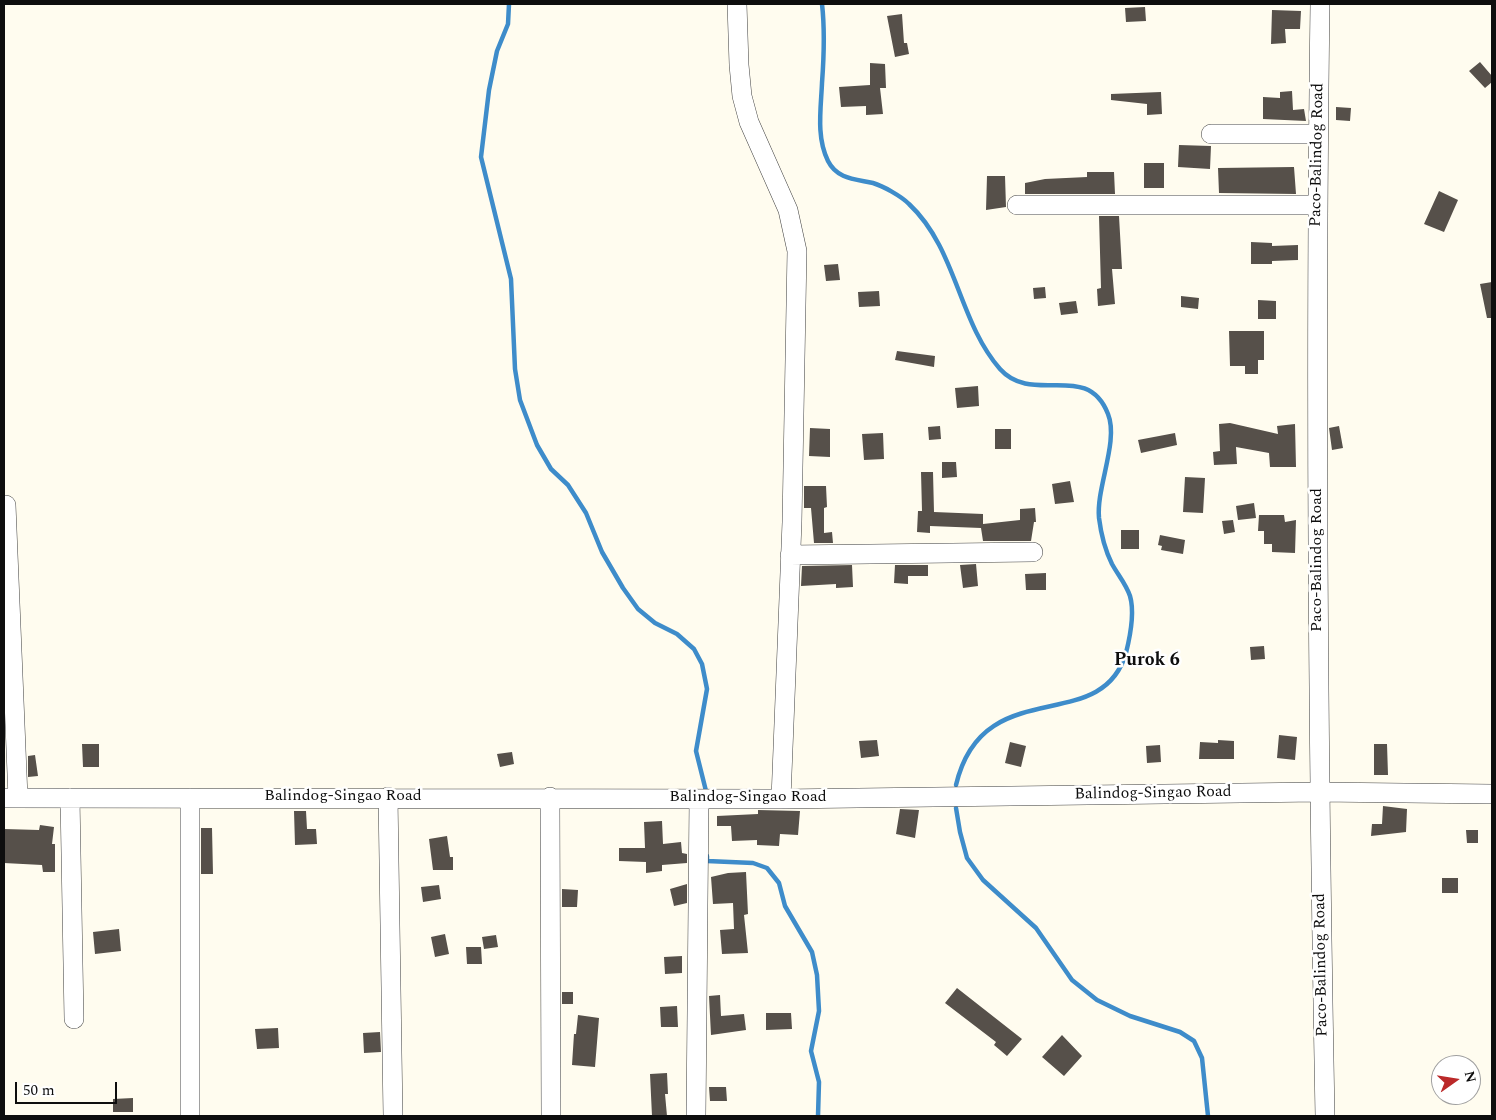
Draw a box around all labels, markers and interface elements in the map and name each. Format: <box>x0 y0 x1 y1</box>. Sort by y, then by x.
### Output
street label: Paco-Balindog Road <box>1307 83 1329 227</box>
street label: Paco-Balindog Road <box>1308 488 1328 632</box>
district label: Purok 6 <box>1114 650 1180 672</box>
street label: Balindog-Singao Road <box>1074 783 1232 805</box>
street label: Balindog-Singao Road <box>264 787 422 807</box>
street label: Balindog-Singao Road <box>669 788 827 808</box>
street label: Paco-Balindog Road <box>1311 893 1333 1037</box>
north arrow <box>1431 1055 1481 1105</box>
text: N <box>1459 1069 1482 1085</box>
scale bar <box>18 1072 120 1104</box>
text: 50 m <box>23 1079 55 1102</box>

